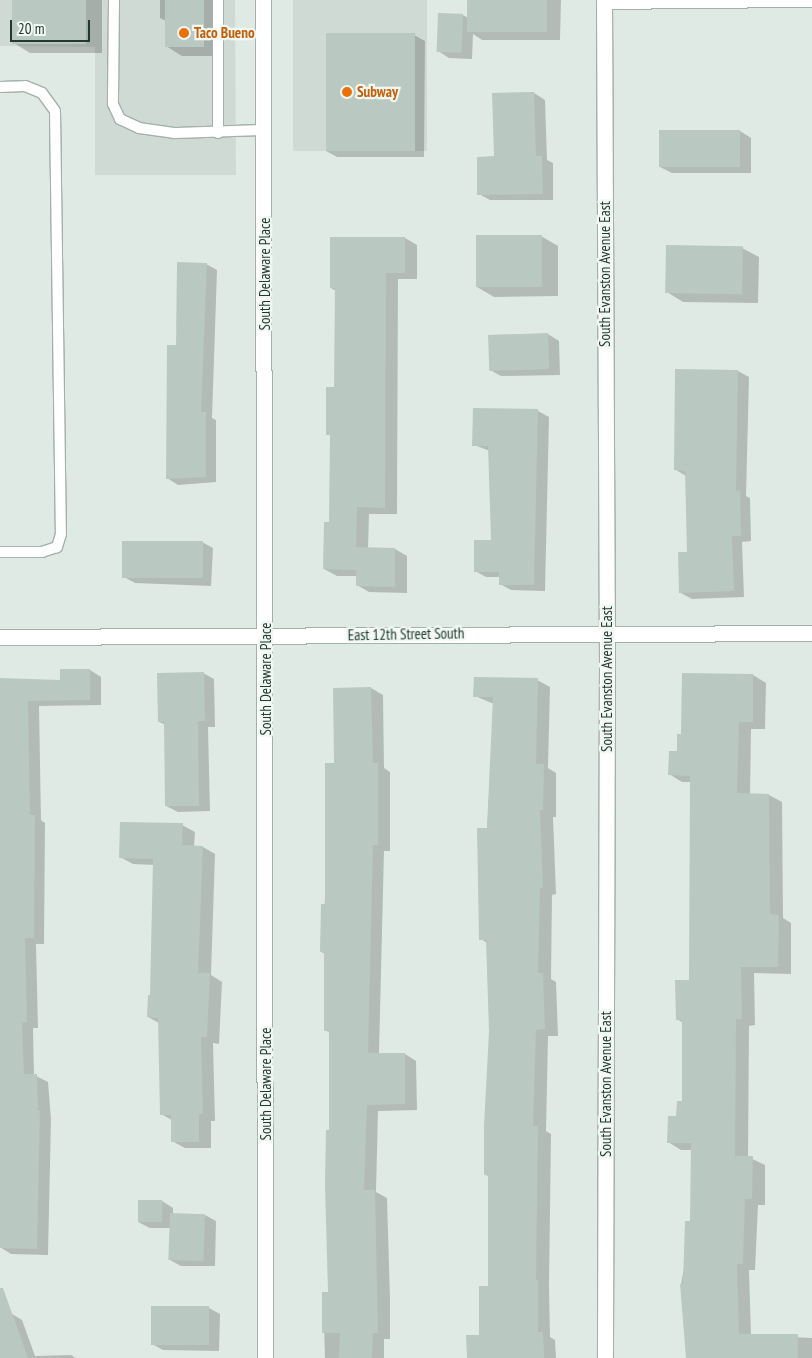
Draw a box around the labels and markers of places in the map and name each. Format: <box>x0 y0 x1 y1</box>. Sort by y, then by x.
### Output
place label: Taco Bueno <box>194 24 255 42</box>
marker: Taco Bueno <box>178 27 190 39</box>
place label: Subway <box>357 83 398 101</box>
marker: Subway <box>341 86 353 98</box>

